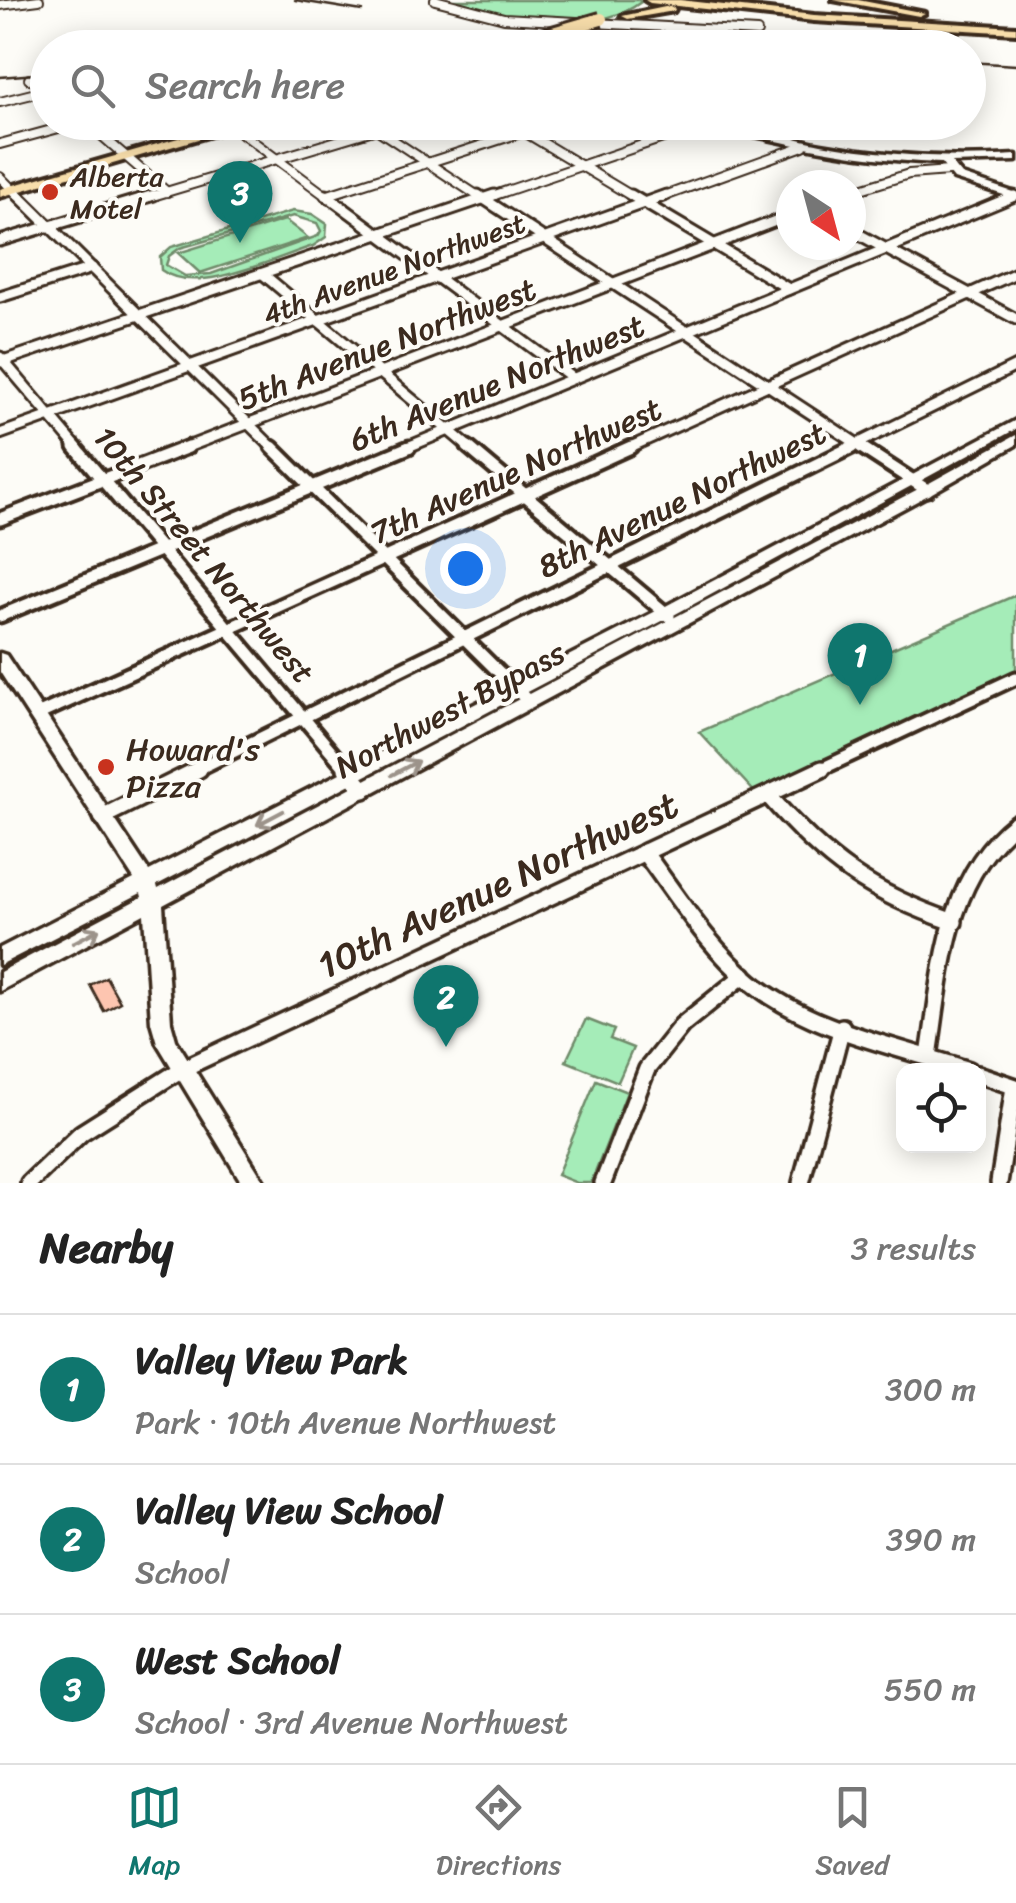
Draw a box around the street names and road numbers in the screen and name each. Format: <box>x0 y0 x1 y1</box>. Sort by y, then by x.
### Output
street label: 4th Avenue Northwest <box>256 199 532 339</box>
street label: 5th Avenue Northwest <box>229 261 545 427</box>
street label: 6th Avenue Northwest <box>340 298 654 468</box>
street label: 7th Avenue Northwest <box>361 381 671 561</box>
street label: 8th Avenue Northwest <box>528 405 836 595</box>
street label: 10th Street Northwest <box>78 413 330 697</box>
street label: Northwest Bypass <box>324 625 576 795</box>
street label: 10th Avenue Northwest <box>306 772 690 998</box>

